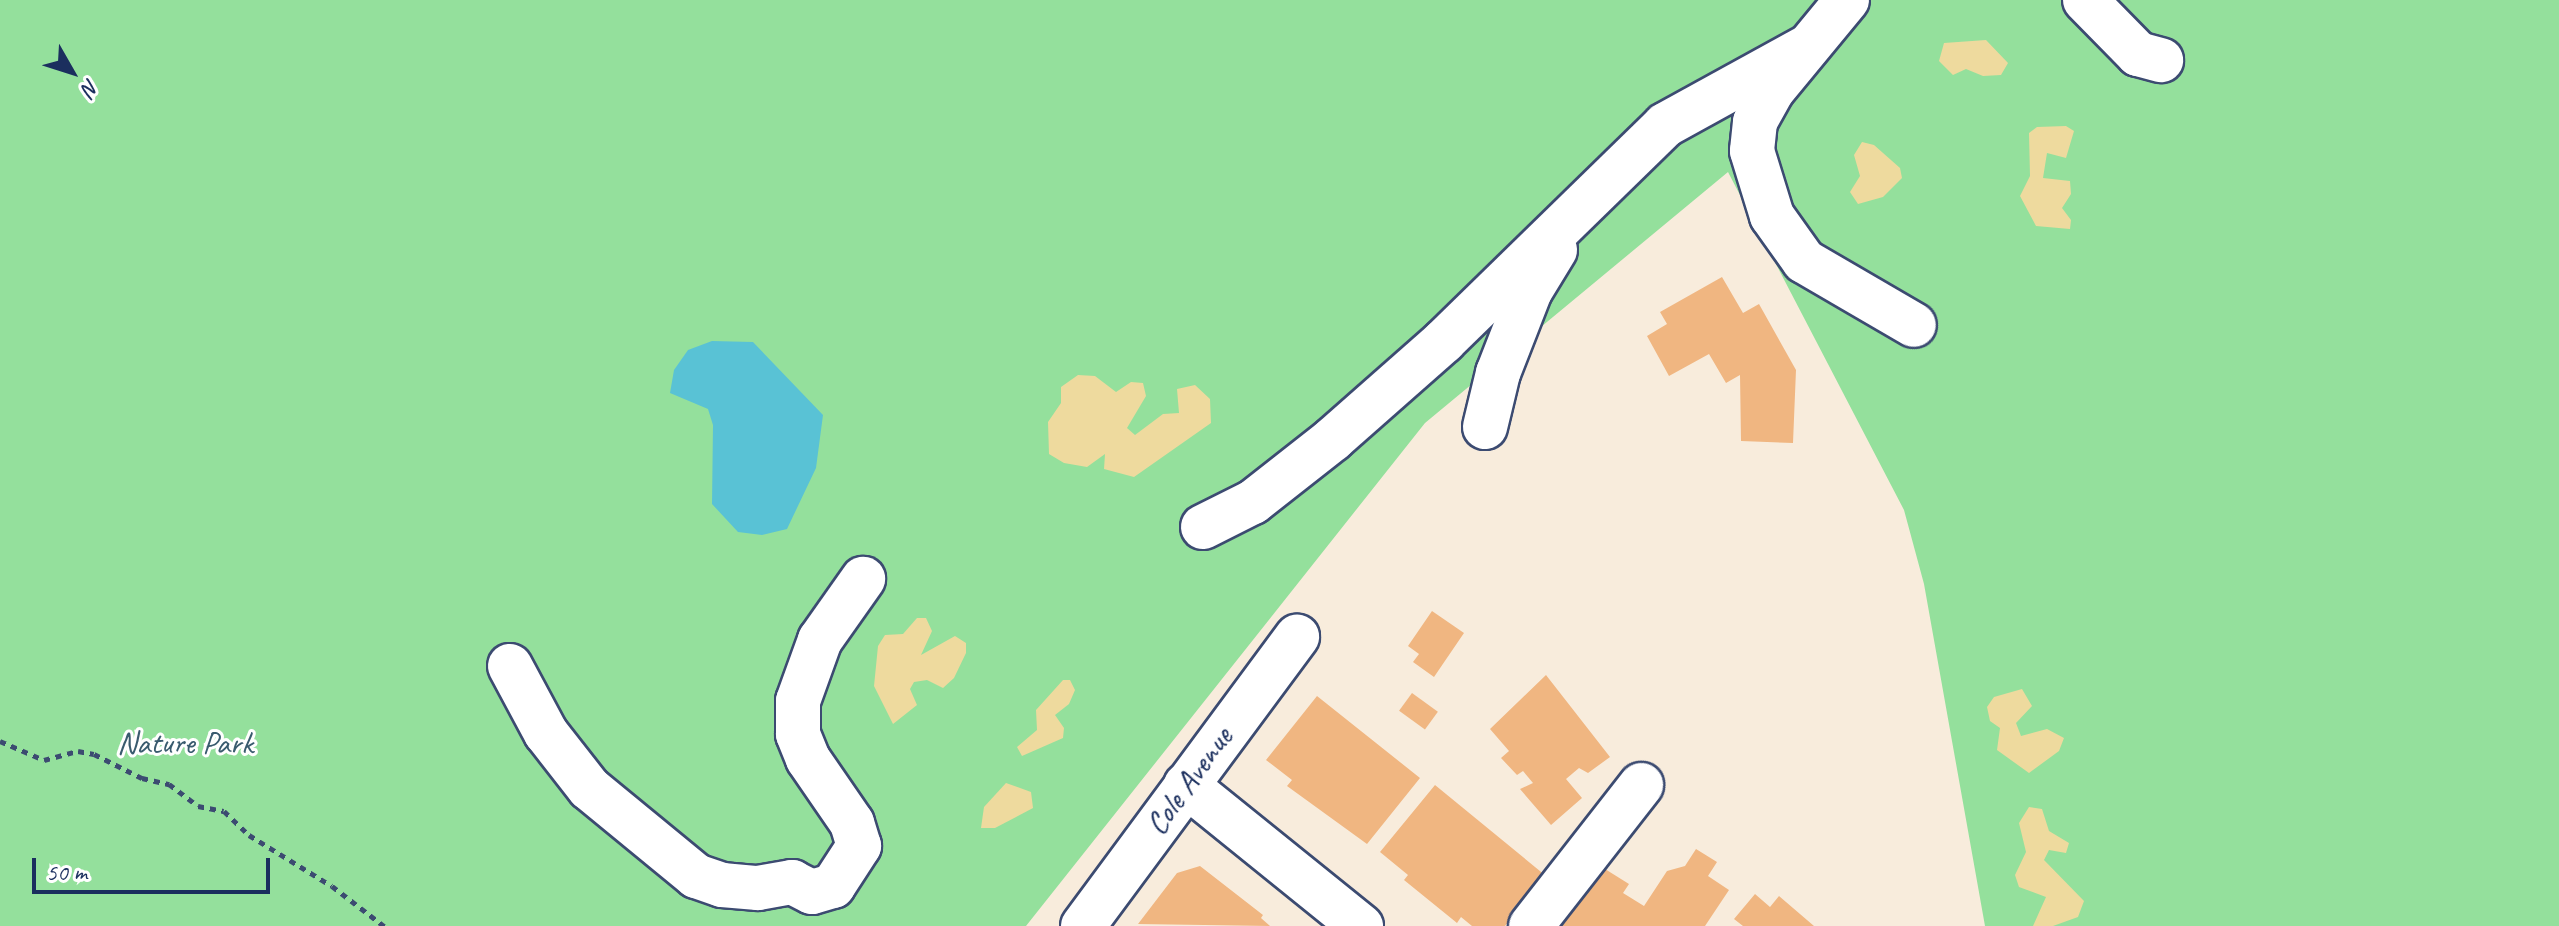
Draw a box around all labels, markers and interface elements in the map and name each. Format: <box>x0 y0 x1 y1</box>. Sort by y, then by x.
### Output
north arrow <box>32 32 112 112</box>
text: N <box>75 73 106 101</box>
street label: Cole Avenue <box>1137 720 1241 842</box>
park label: Nature Park <box>117 724 253 762</box>
scale bar <box>36 842 274 892</box>
text: 50 m <box>46 857 87 887</box>

